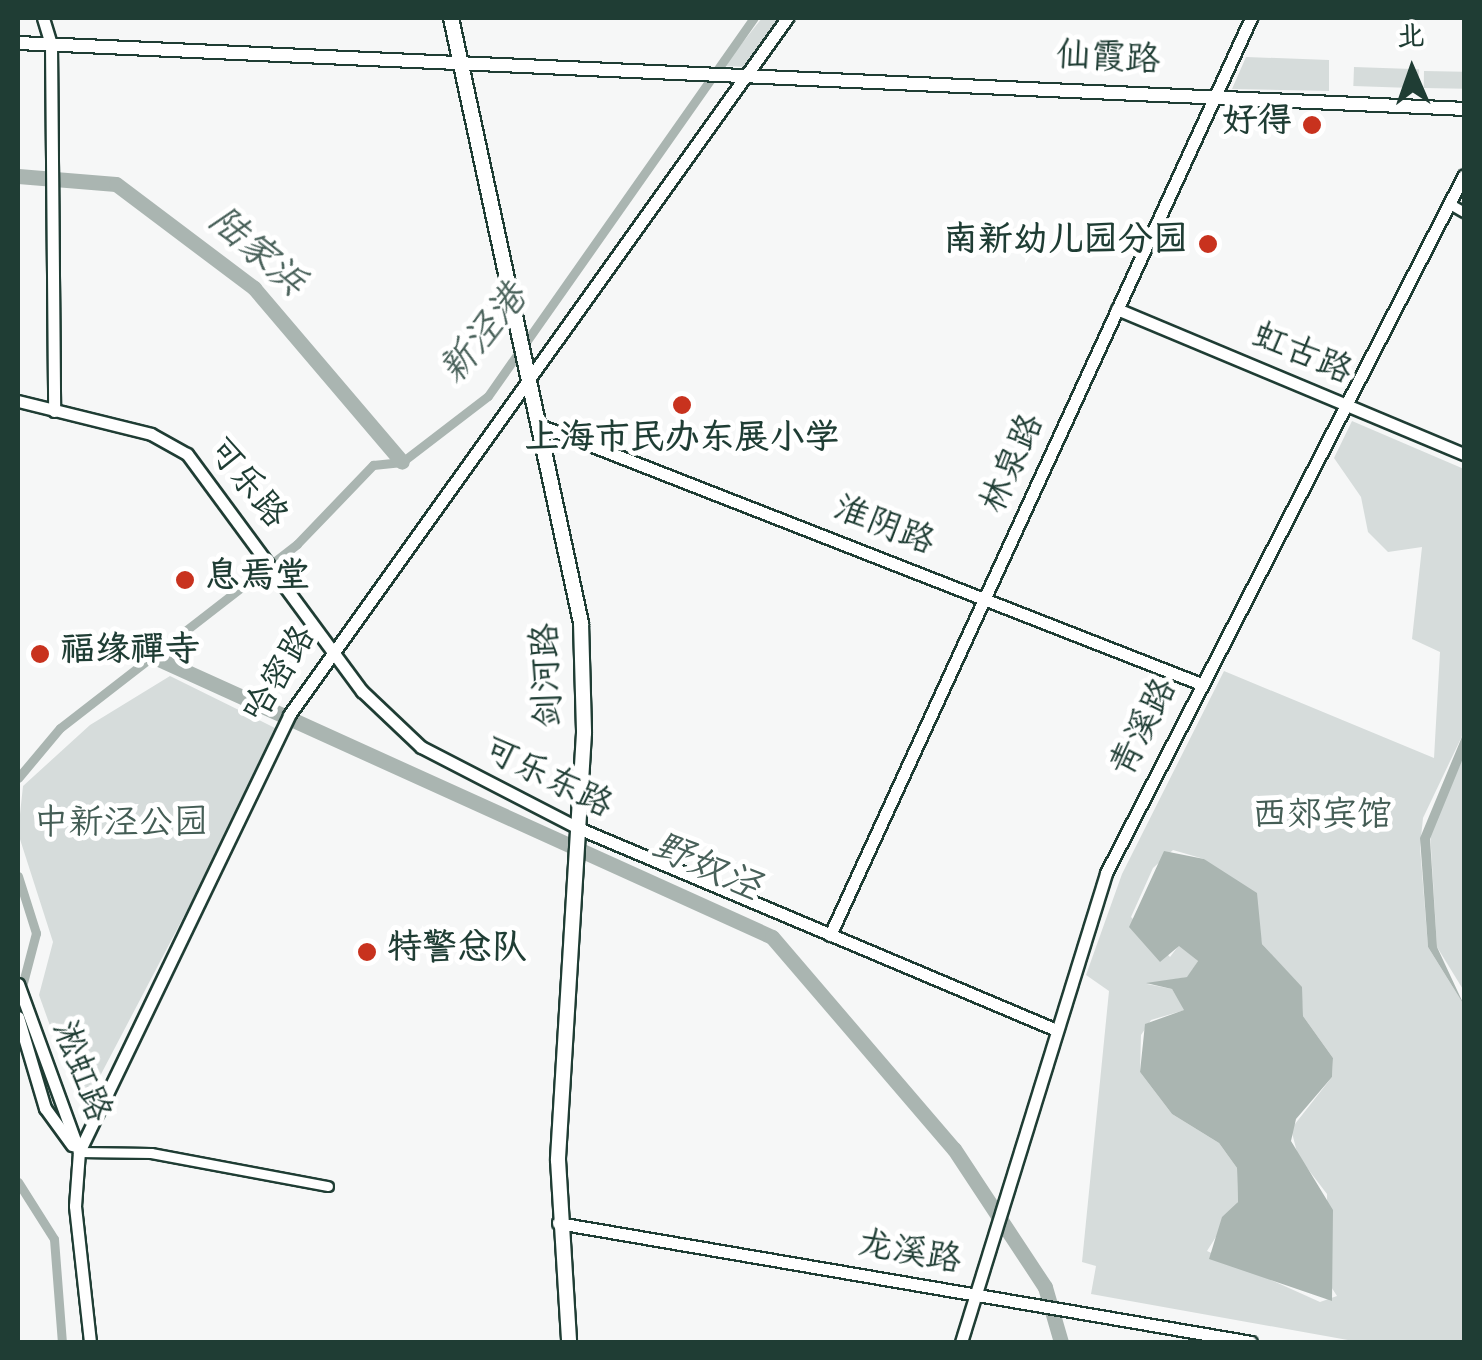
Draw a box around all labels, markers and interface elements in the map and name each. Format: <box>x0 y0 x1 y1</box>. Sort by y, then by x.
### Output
north arrow <box>1362 20 1462 120</box>
text: 北 <box>1396 23 1426 56</box>
street label: 仙霞路 <box>1054 38 1162 86</box>
place label: 好得 <box>1222 104 1292 146</box>
marker: 好得 <box>1301 114 1323 136</box>
water label: 陆家浜 <box>196 200 312 310</box>
place label: 南新幼儿园分园 <box>943 223 1188 265</box>
marker: 南新幼儿园分园 <box>1197 233 1219 255</box>
water label: 新泾港 <box>433 278 541 396</box>
street label: 虹古路 <box>1244 317 1358 397</box>
marker: 上海市民办东展小学 <box>671 394 693 416</box>
street label: 林泉路 <box>975 408 1057 522</box>
place label: 上海市民办东展小学 <box>525 421 839 463</box>
street label: 可乐路 <box>195 431 293 539</box>
street label: 淮阴路 <box>826 491 940 567</box>
place label: 息焉堂 <box>205 559 310 601</box>
marker: 息焉堂 <box>174 569 196 591</box>
street label: 哈密路 <box>238 620 328 732</box>
street label: 剑河路 <box>528 622 574 728</box>
place label: 福缘禪寺 <box>60 633 200 675</box>
marker: 福缘禪寺 <box>29 643 51 665</box>
street label: 青溪路 <box>1104 673 1190 785</box>
street label: 可乐东路 <box>474 731 618 831</box>
park label: 西郊宾馆 <box>1252 798 1392 840</box>
park label: 中新泾公园 <box>34 806 208 848</box>
water label: 野奴泾 <box>644 827 766 915</box>
place label: 特警总队 <box>387 931 527 973</box>
marker: 特警总队 <box>356 941 378 963</box>
street label: 淞虹路 <box>40 1016 116 1130</box>
street label: 龙溪路 <box>854 1226 964 1286</box>

